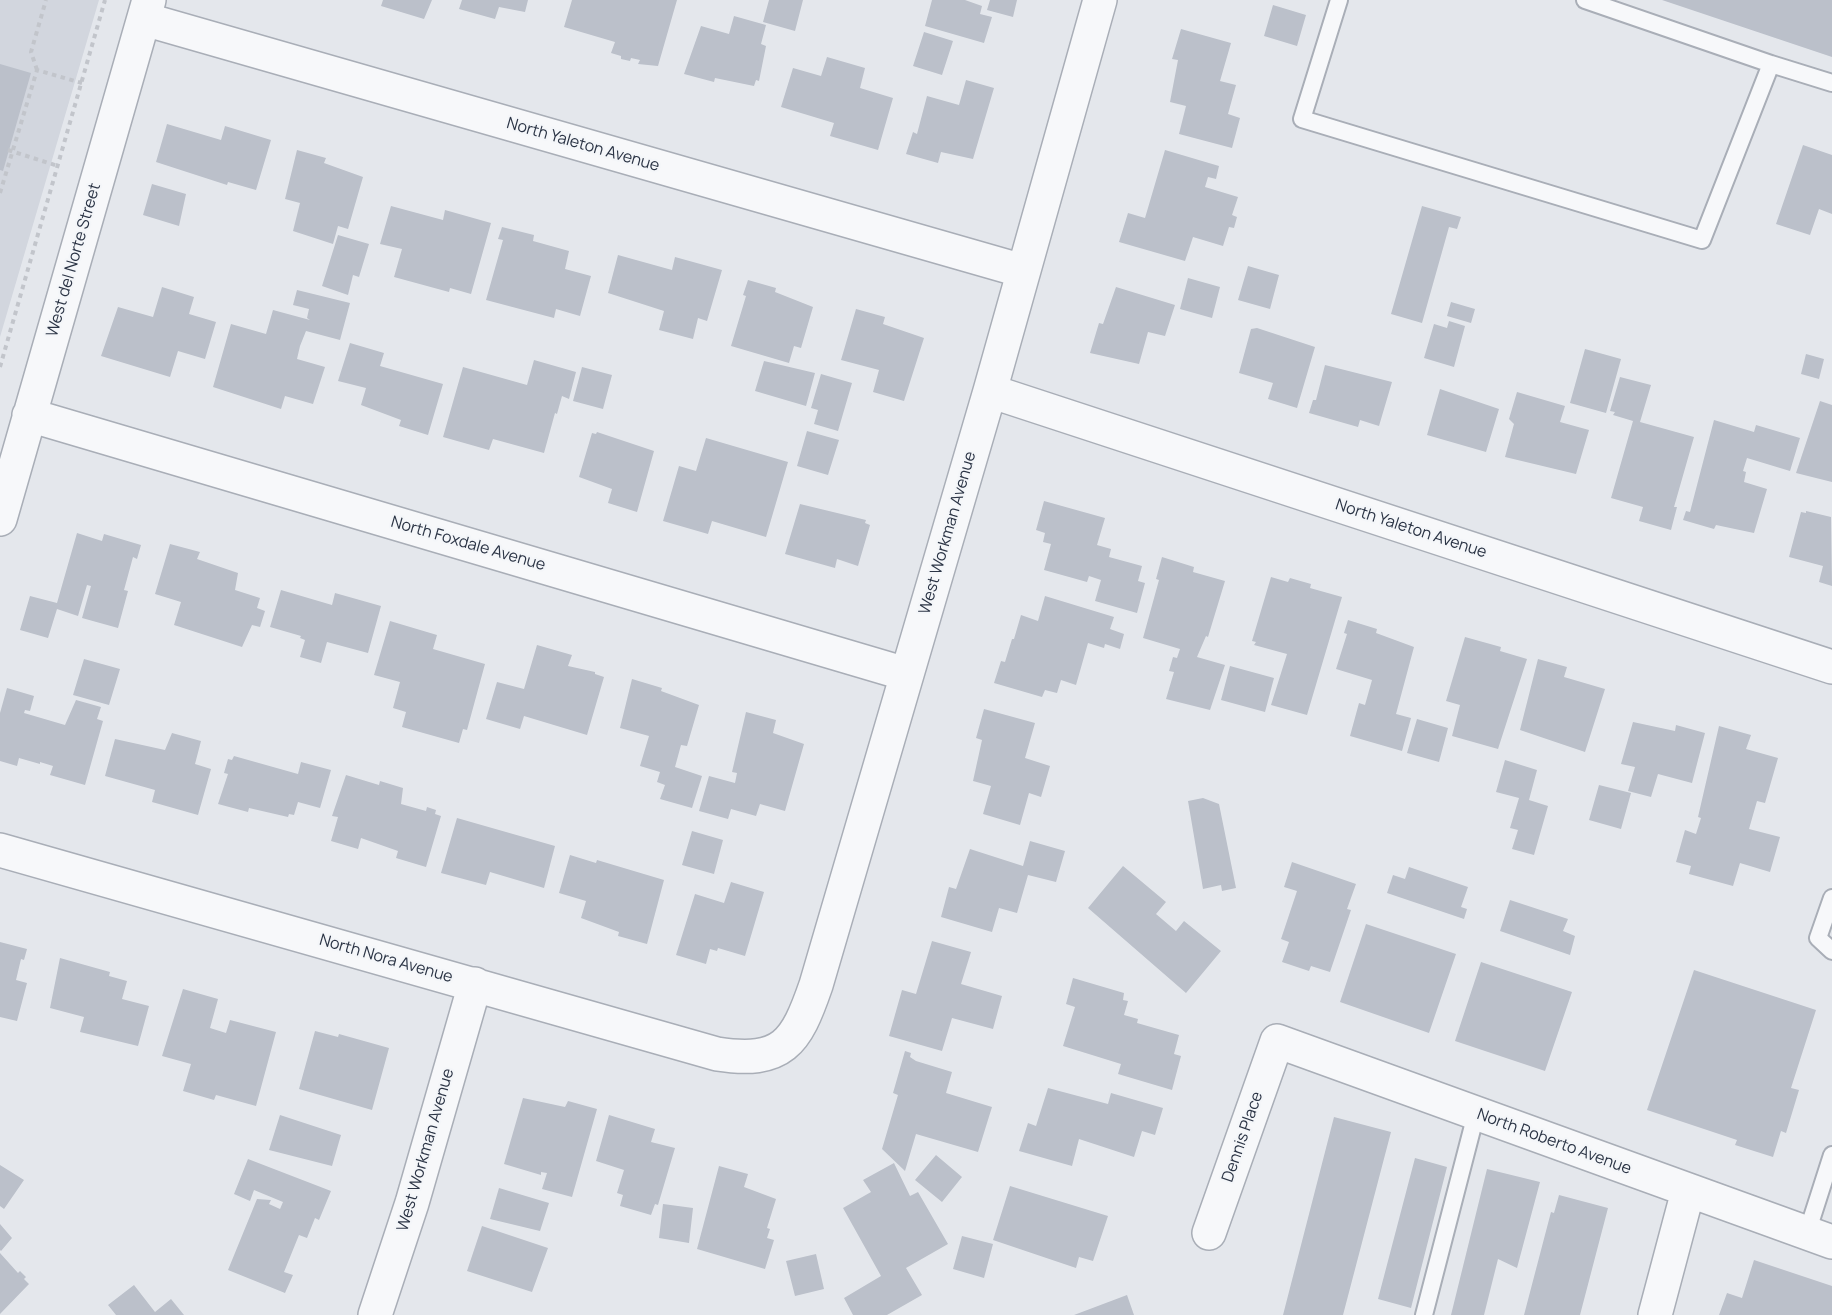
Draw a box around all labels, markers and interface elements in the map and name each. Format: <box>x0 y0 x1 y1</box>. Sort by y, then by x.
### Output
street label: North Yaleton Avenue <box>504 114 662 176</box>
street label: West del Norte Street <box>43 181 105 339</box>
street label: West Workman Avenue <box>916 449 980 617</box>
street label: North Yaleton Avenue <box>1333 495 1489 563</box>
street label: North Foxdale Avenue <box>388 513 548 575</box>
street label: North Nora Avenue <box>317 931 455 987</box>
street label: West Workman Avenue <box>394 1066 458 1234</box>
street label: Dennis Place <box>1219 1089 1267 1185</box>
street label: North Roberto Avenue <box>1474 1105 1634 1179</box>

